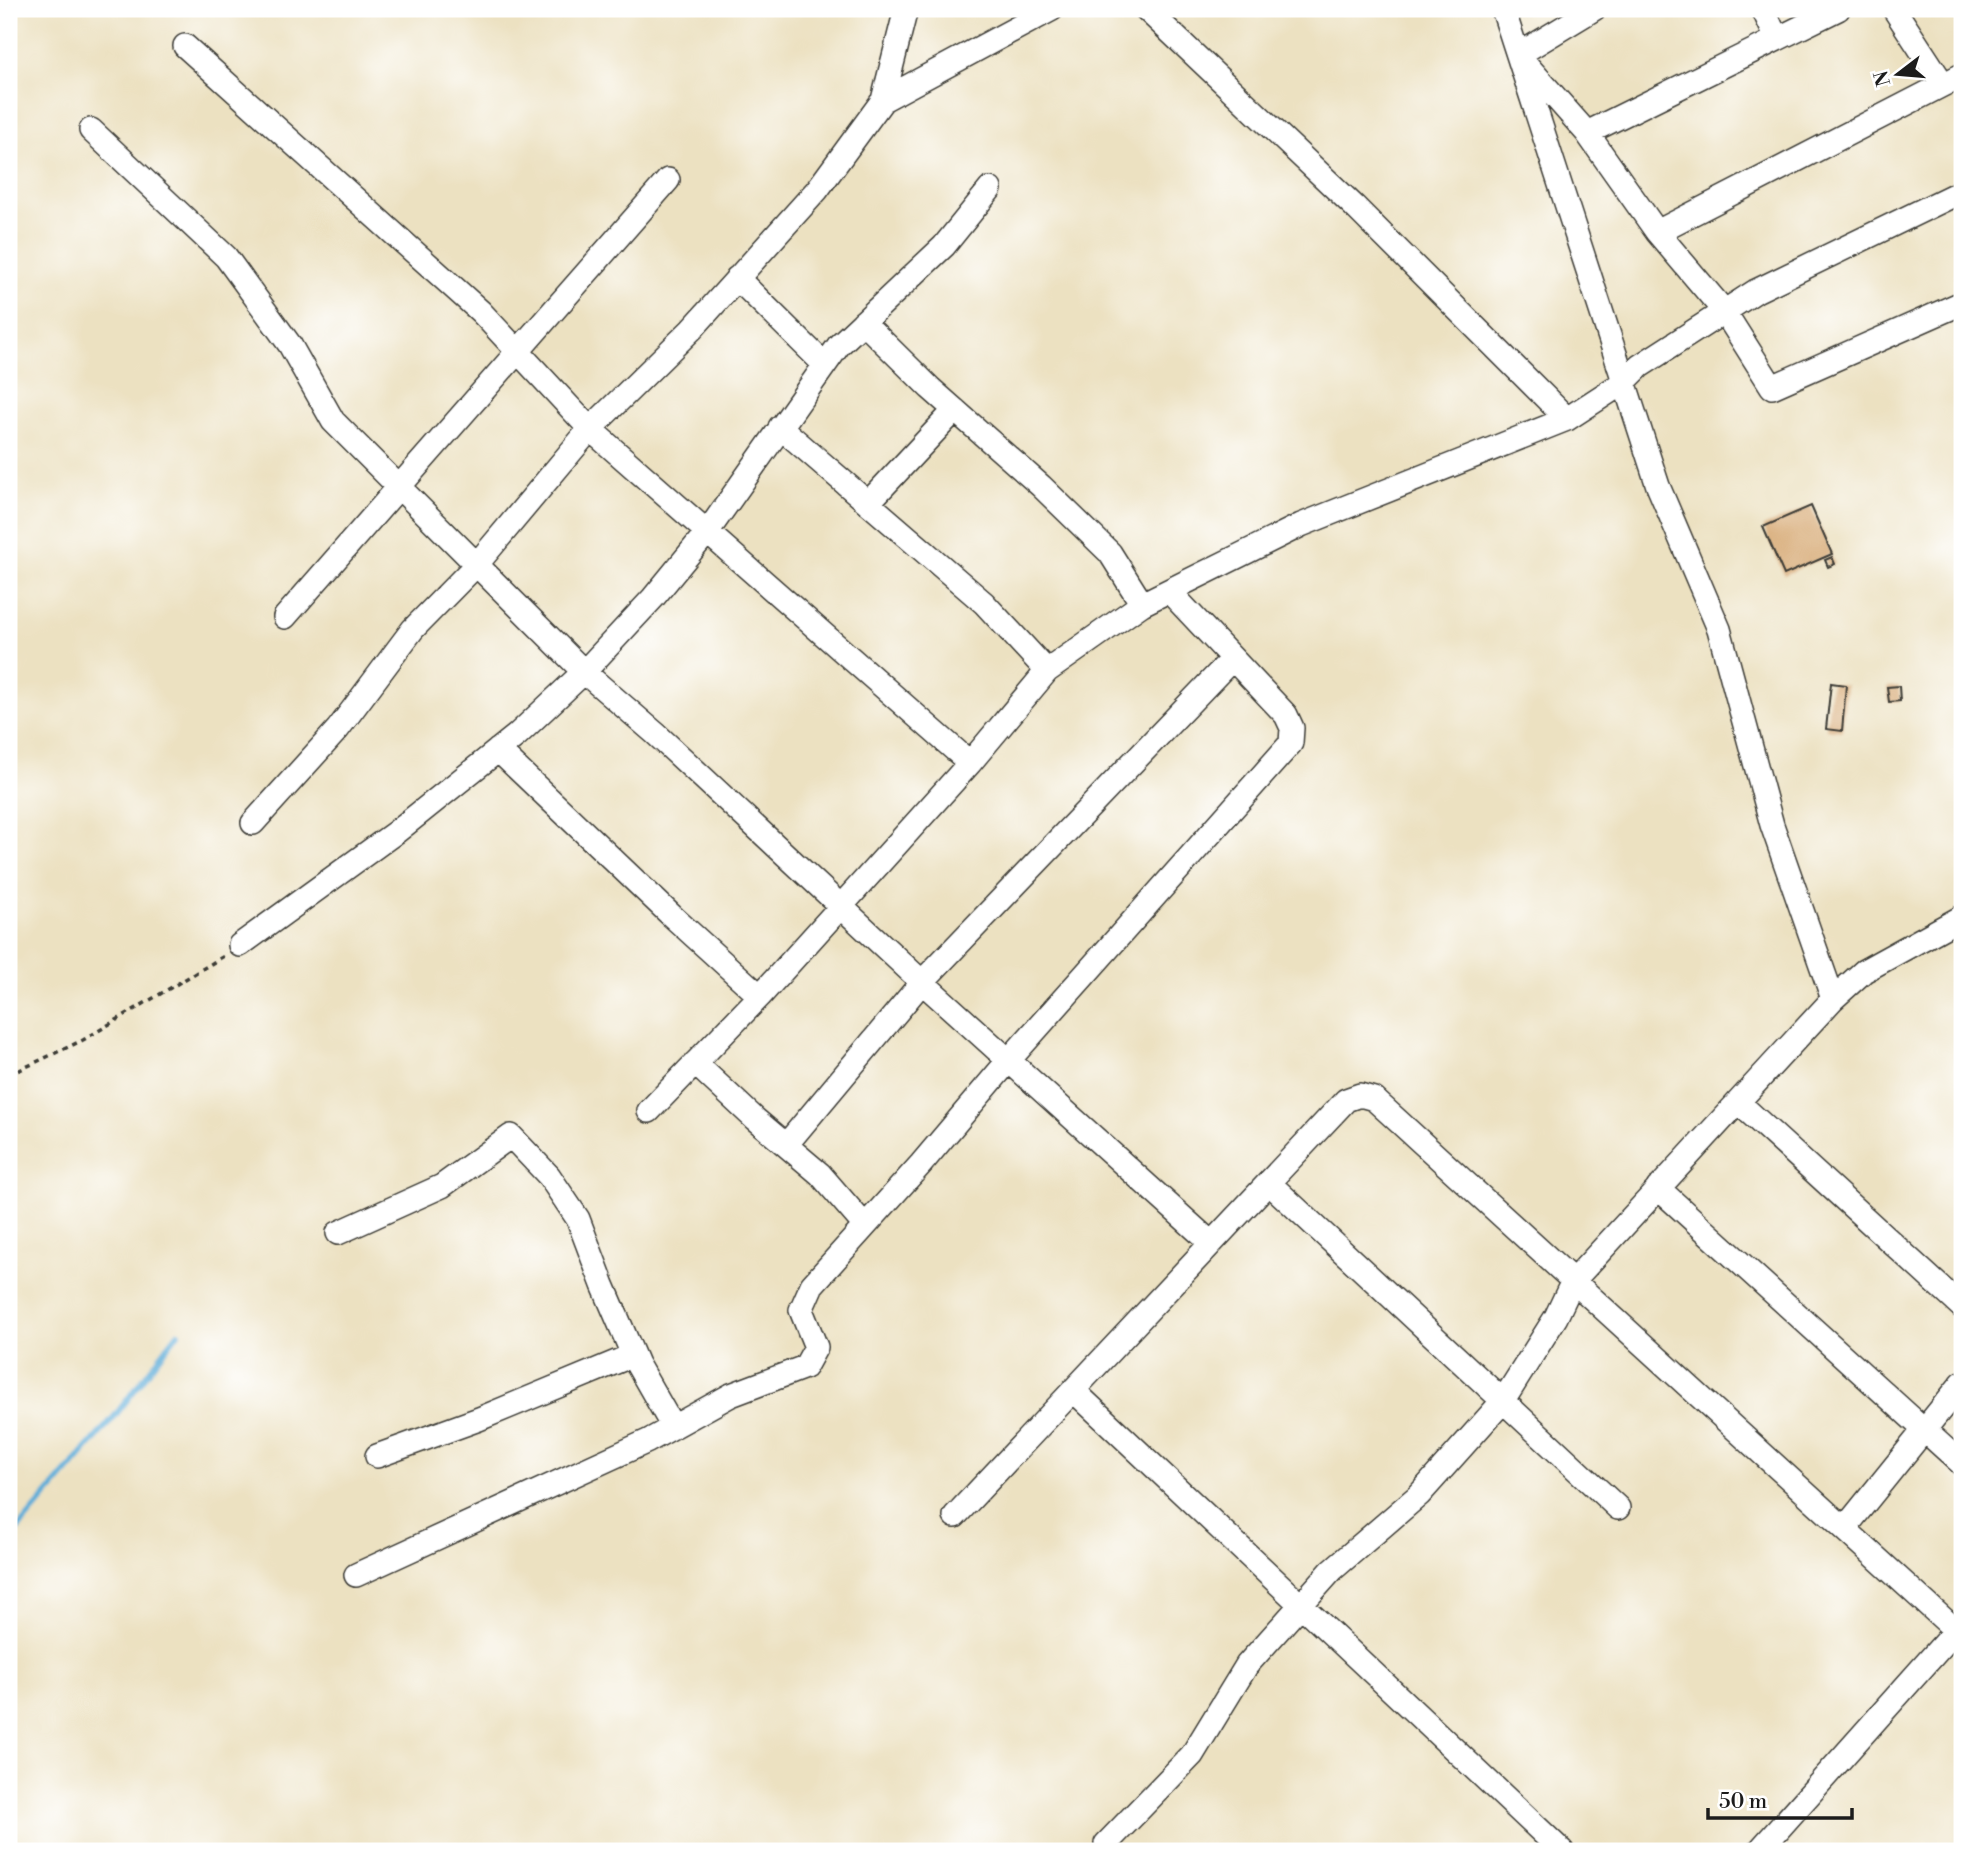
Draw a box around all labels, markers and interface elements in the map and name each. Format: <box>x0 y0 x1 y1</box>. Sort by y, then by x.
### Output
north arrow <box>1862 38 1932 108</box>
text: N <box>1869 68 1896 89</box>
scale bar <box>1708 1776 1852 1820</box>
text: 50 m <box>1719 1789 1767 1815</box>

